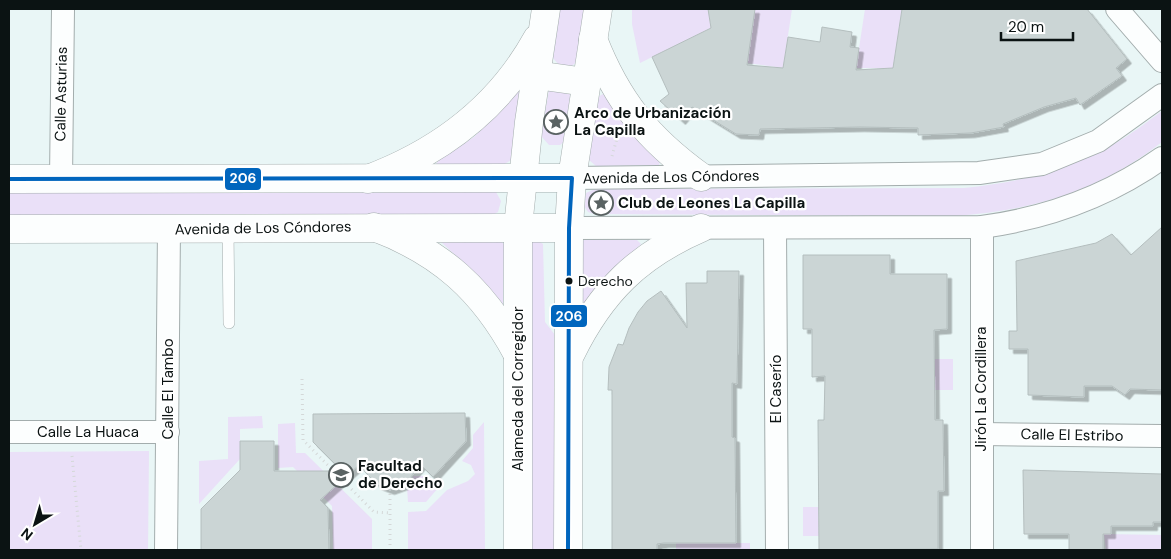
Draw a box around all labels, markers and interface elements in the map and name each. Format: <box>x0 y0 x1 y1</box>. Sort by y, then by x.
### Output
scale bar <box>1001 10 1074 42</box>
text: 20 m <box>1008 17 1044 37</box>
street label: Calle Asturias <box>50 47 72 141</box>
place label: Arco de Urbanización La Capilla <box>574 103 731 140</box>
place icon: Arco de Urbanización La Capilla <box>543 109 569 135</box>
street label: Avenida de Los Cóndores <box>582 165 760 189</box>
line badge: 206 <box>224 167 262 191</box>
text: 206 <box>230 169 256 187</box>
place icon: Club de Leones La Capilla <box>588 190 614 216</box>
place label: Club de Leones La Capilla <box>618 193 805 213</box>
street label: Avenida de Los Cóndores <box>174 216 352 240</box>
place label: Derecho <box>578 272 633 290</box>
marker: Derecho <box>564 276 574 286</box>
line badge: 206 <box>550 304 588 328</box>
street label: Alameda del Corregidor <box>508 306 528 471</box>
text: 206 <box>556 307 582 325</box>
street label: Jirón La Cordillera <box>971 327 991 451</box>
street label: Calle El Tambo <box>158 338 178 440</box>
street label: El Caserío <box>766 355 786 423</box>
street label: Calle La Huaca <box>37 422 139 442</box>
street label: Calle El Estribo <box>1020 424 1124 446</box>
place label: Facultad de Derecho <box>358 456 443 493</box>
school or university icon: Facultad de Derecho <box>328 462 354 488</box>
north arrow <box>10 499 60 549</box>
text: N <box>17 524 37 544</box>

